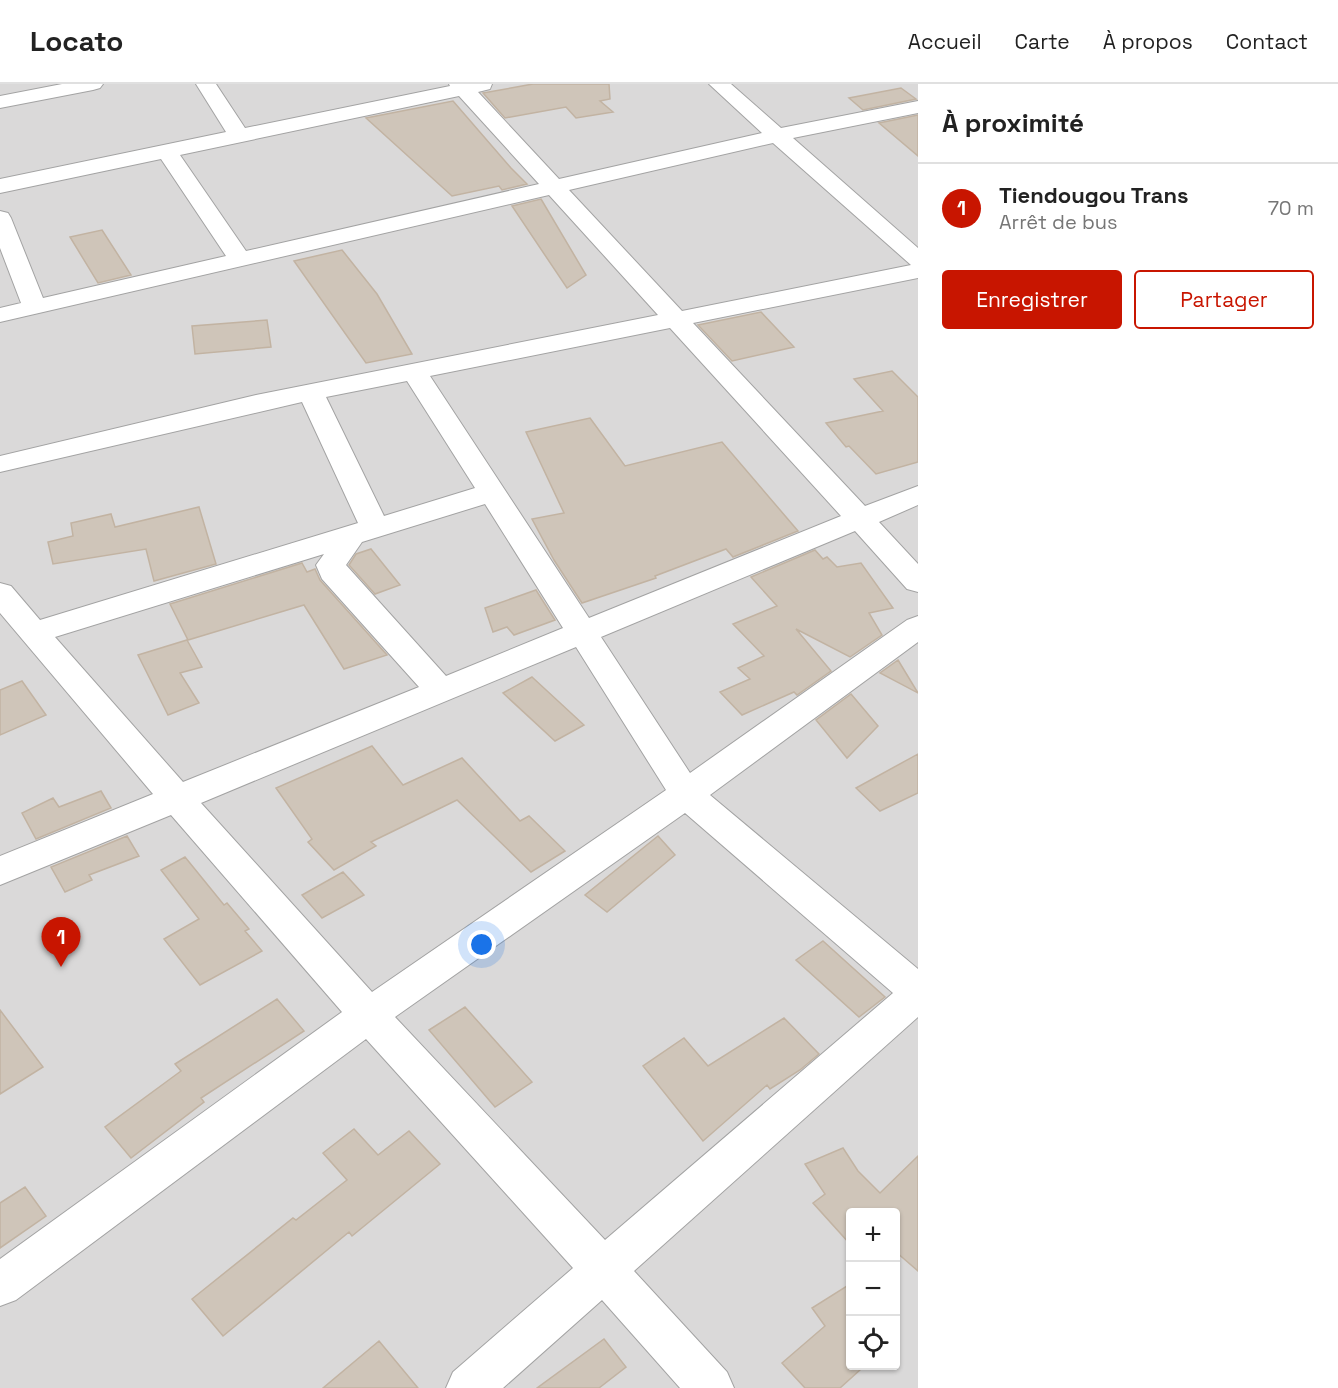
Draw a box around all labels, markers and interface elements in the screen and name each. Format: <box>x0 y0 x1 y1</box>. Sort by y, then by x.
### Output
text: Locato <box>30 23 123 59</box>
text: Accueil <box>908 28 982 55</box>
text: Carte <box>1015 28 1070 55</box>
text: À propos <box>1103 28 1193 55</box>
text: Contact <box>1226 28 1308 55</box>
text: À proximité <box>942 106 1084 140</box>
text: Tiendougou Trans <box>999 181 1189 209</box>
text: 1 <box>957 195 966 221</box>
text: 70 m <box>1268 195 1314 221</box>
text: Arrêt de bus <box>999 209 1118 235</box>
button: Enregistrer <box>942 270 1122 329</box>
button: Partager <box>1134 270 1314 329</box>
pin: 1 <box>42 918 80 967</box>
your location <box>467 930 496 959</box>
map controls <box>846 1208 900 1370</box>
button: + <box>846 1208 900 1262</box>
button: − <box>846 1262 900 1316</box>
button: locate <box>846 1316 900 1370</box>

